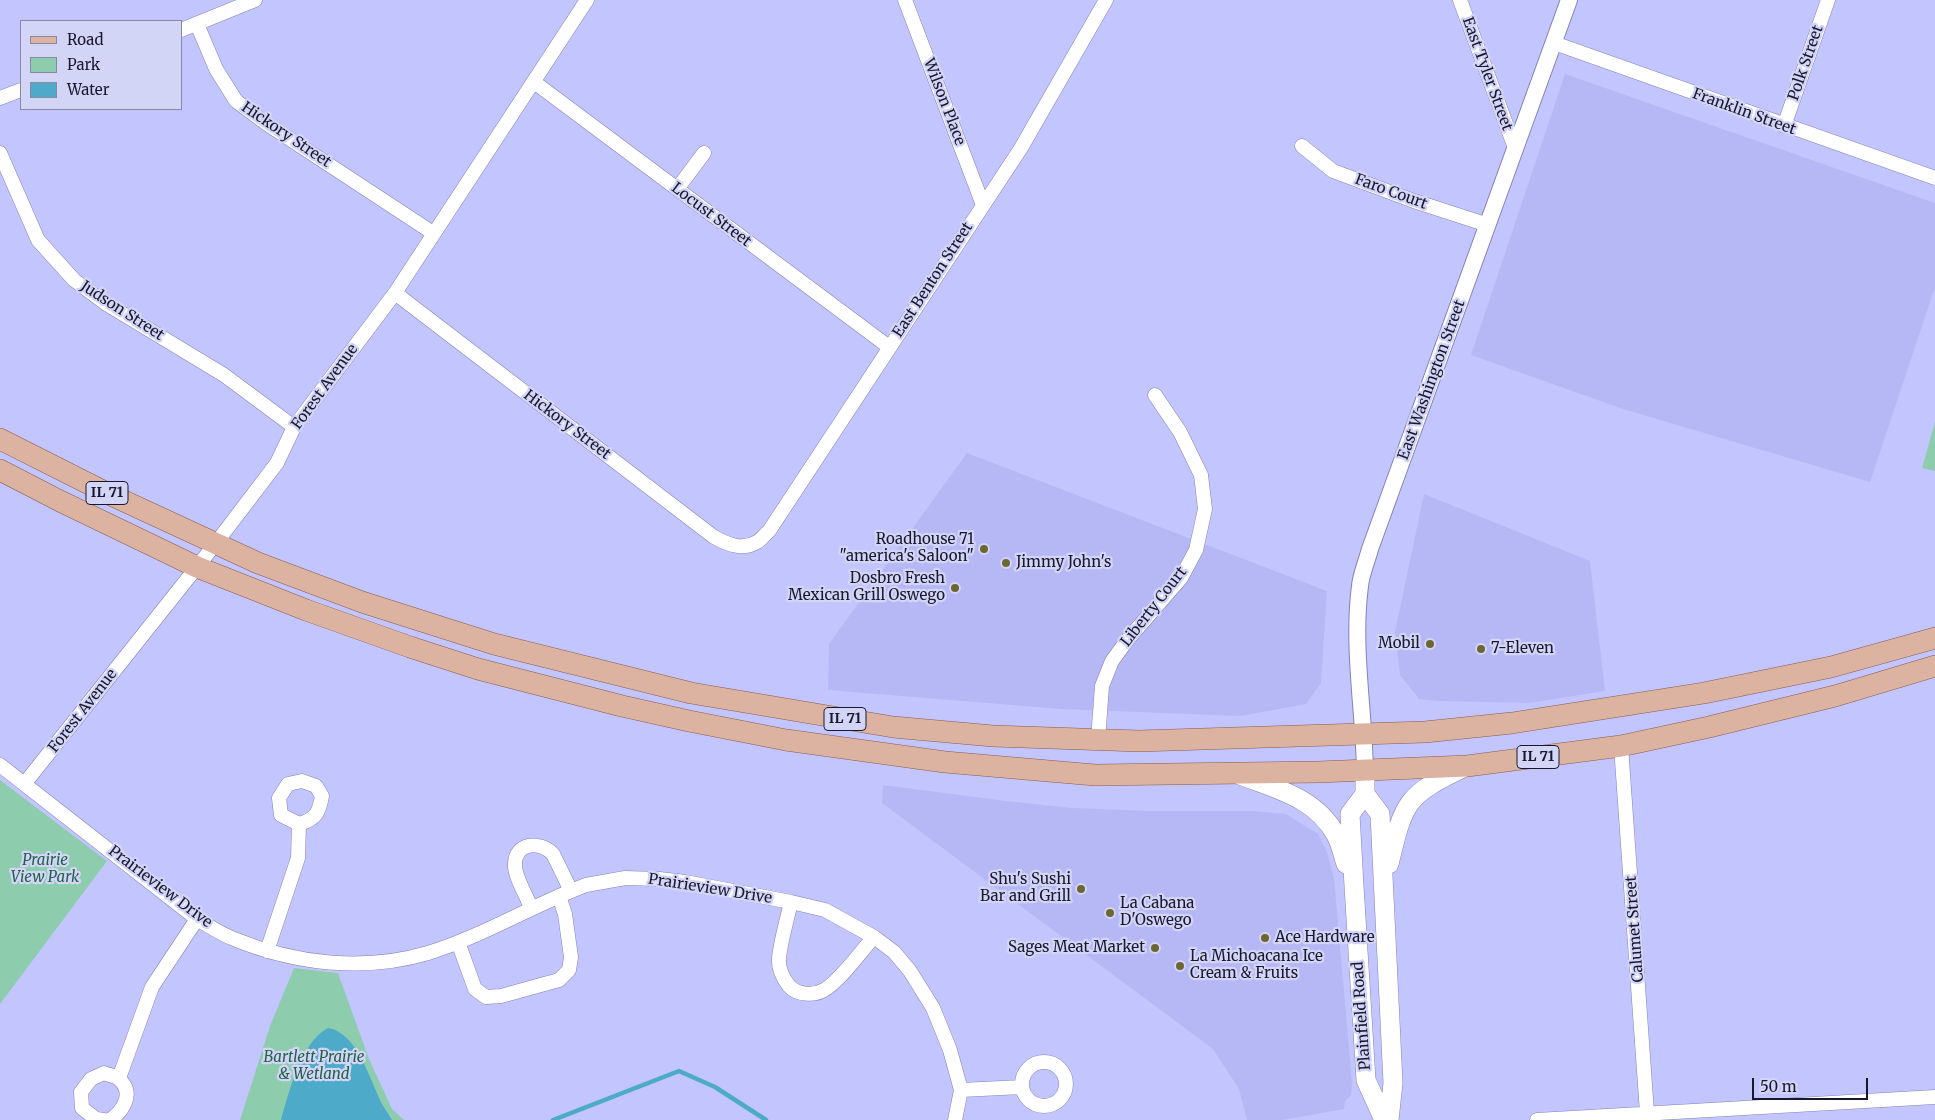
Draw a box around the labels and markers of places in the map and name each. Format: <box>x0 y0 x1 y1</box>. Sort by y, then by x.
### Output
place label: Roadhouse 71 "america's Saloon" <box>839 531 974 566</box>
marker: Roadhouse 71 "america's Saloon" <box>978 543 990 555</box>
place label: Jimmy John's <box>1016 554 1111 572</box>
marker: Jimmy John's <box>1000 557 1012 569</box>
place label: Dosbro Fresh Mexican Grill Oswego <box>788 570 945 605</box>
marker: Dosbro Fresh Mexican Grill Oswego <box>949 582 961 594</box>
place label: Mobil <box>1378 635 1420 653</box>
marker: Mobil <box>1424 638 1436 650</box>
place label: 7-Eleven <box>1491 640 1554 658</box>
marker: 7-Eleven <box>1475 643 1487 655</box>
place label: Shu's Sushi Bar and Grill <box>980 871 1071 906</box>
marker: Shu's Sushi Bar and Grill <box>1075 883 1087 895</box>
place label: La Cabana D'Oswego <box>1120 895 1194 930</box>
marker: La Cabana D'Oswego <box>1104 907 1116 919</box>
place label: Ace Hardware <box>1275 929 1374 947</box>
marker: Ace Hardware <box>1259 932 1271 944</box>
place label: Sages Meat Market <box>1008 939 1145 957</box>
marker: Sages Meat Market <box>1149 942 1161 954</box>
place label: La Michoacana Ice Cream & Fruits <box>1190 948 1323 983</box>
marker: La Michoacana Ice Cream & Fruits <box>1174 960 1186 972</box>

